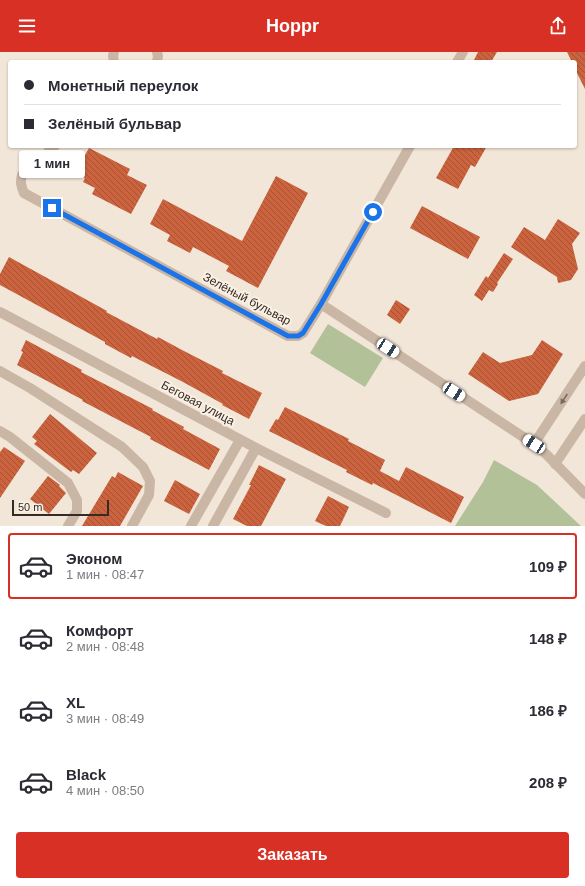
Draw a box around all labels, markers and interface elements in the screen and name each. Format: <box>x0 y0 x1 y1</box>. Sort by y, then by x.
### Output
icon: menu <box>16 15 38 37</box>
icon: share <box>547 15 569 37</box>
text: Hoppr <box>266 16 319 36</box>
text: Монетный переулок <box>48 77 198 94</box>
text: Зелёный бульвар <box>48 115 181 132</box>
callout: 1 мин <box>19 150 85 178</box>
text: 1 мин <box>34 156 70 171</box>
route end <box>43 199 61 217</box>
route start <box>364 203 382 221</box>
street label: Зелёный бульвар <box>201 270 294 328</box>
car <box>375 336 401 360</box>
street label: Беговая улица <box>159 378 237 428</box>
car <box>441 380 467 404</box>
one-way arrow <box>560 393 567 405</box>
car <box>521 432 547 456</box>
scale bar <box>12 498 109 517</box>
text: 50 m <box>18 501 42 513</box>
icon: car <box>18 548 54 584</box>
text: Эконом <box>66 550 122 567</box>
text: 109 ₽ <box>529 558 567 575</box>
text: 1 мин · 08:47 <box>66 567 144 582</box>
icon: car <box>18 620 54 656</box>
text: Комфорт <box>66 622 133 639</box>
text: 148 ₽ <box>529 630 567 647</box>
text: 2 мин · 08:48 <box>66 639 144 654</box>
icon: car <box>18 692 54 728</box>
text: XL <box>66 694 85 711</box>
text: 186 ₽ <box>529 702 567 719</box>
text: 3 мин · 08:49 <box>66 711 144 726</box>
icon: car <box>18 764 54 800</box>
text: Black <box>66 766 106 783</box>
text: 208 ₽ <box>529 774 567 791</box>
text: 4 мин · 08:50 <box>66 783 144 798</box>
button: Заказать <box>16 832 569 878</box>

